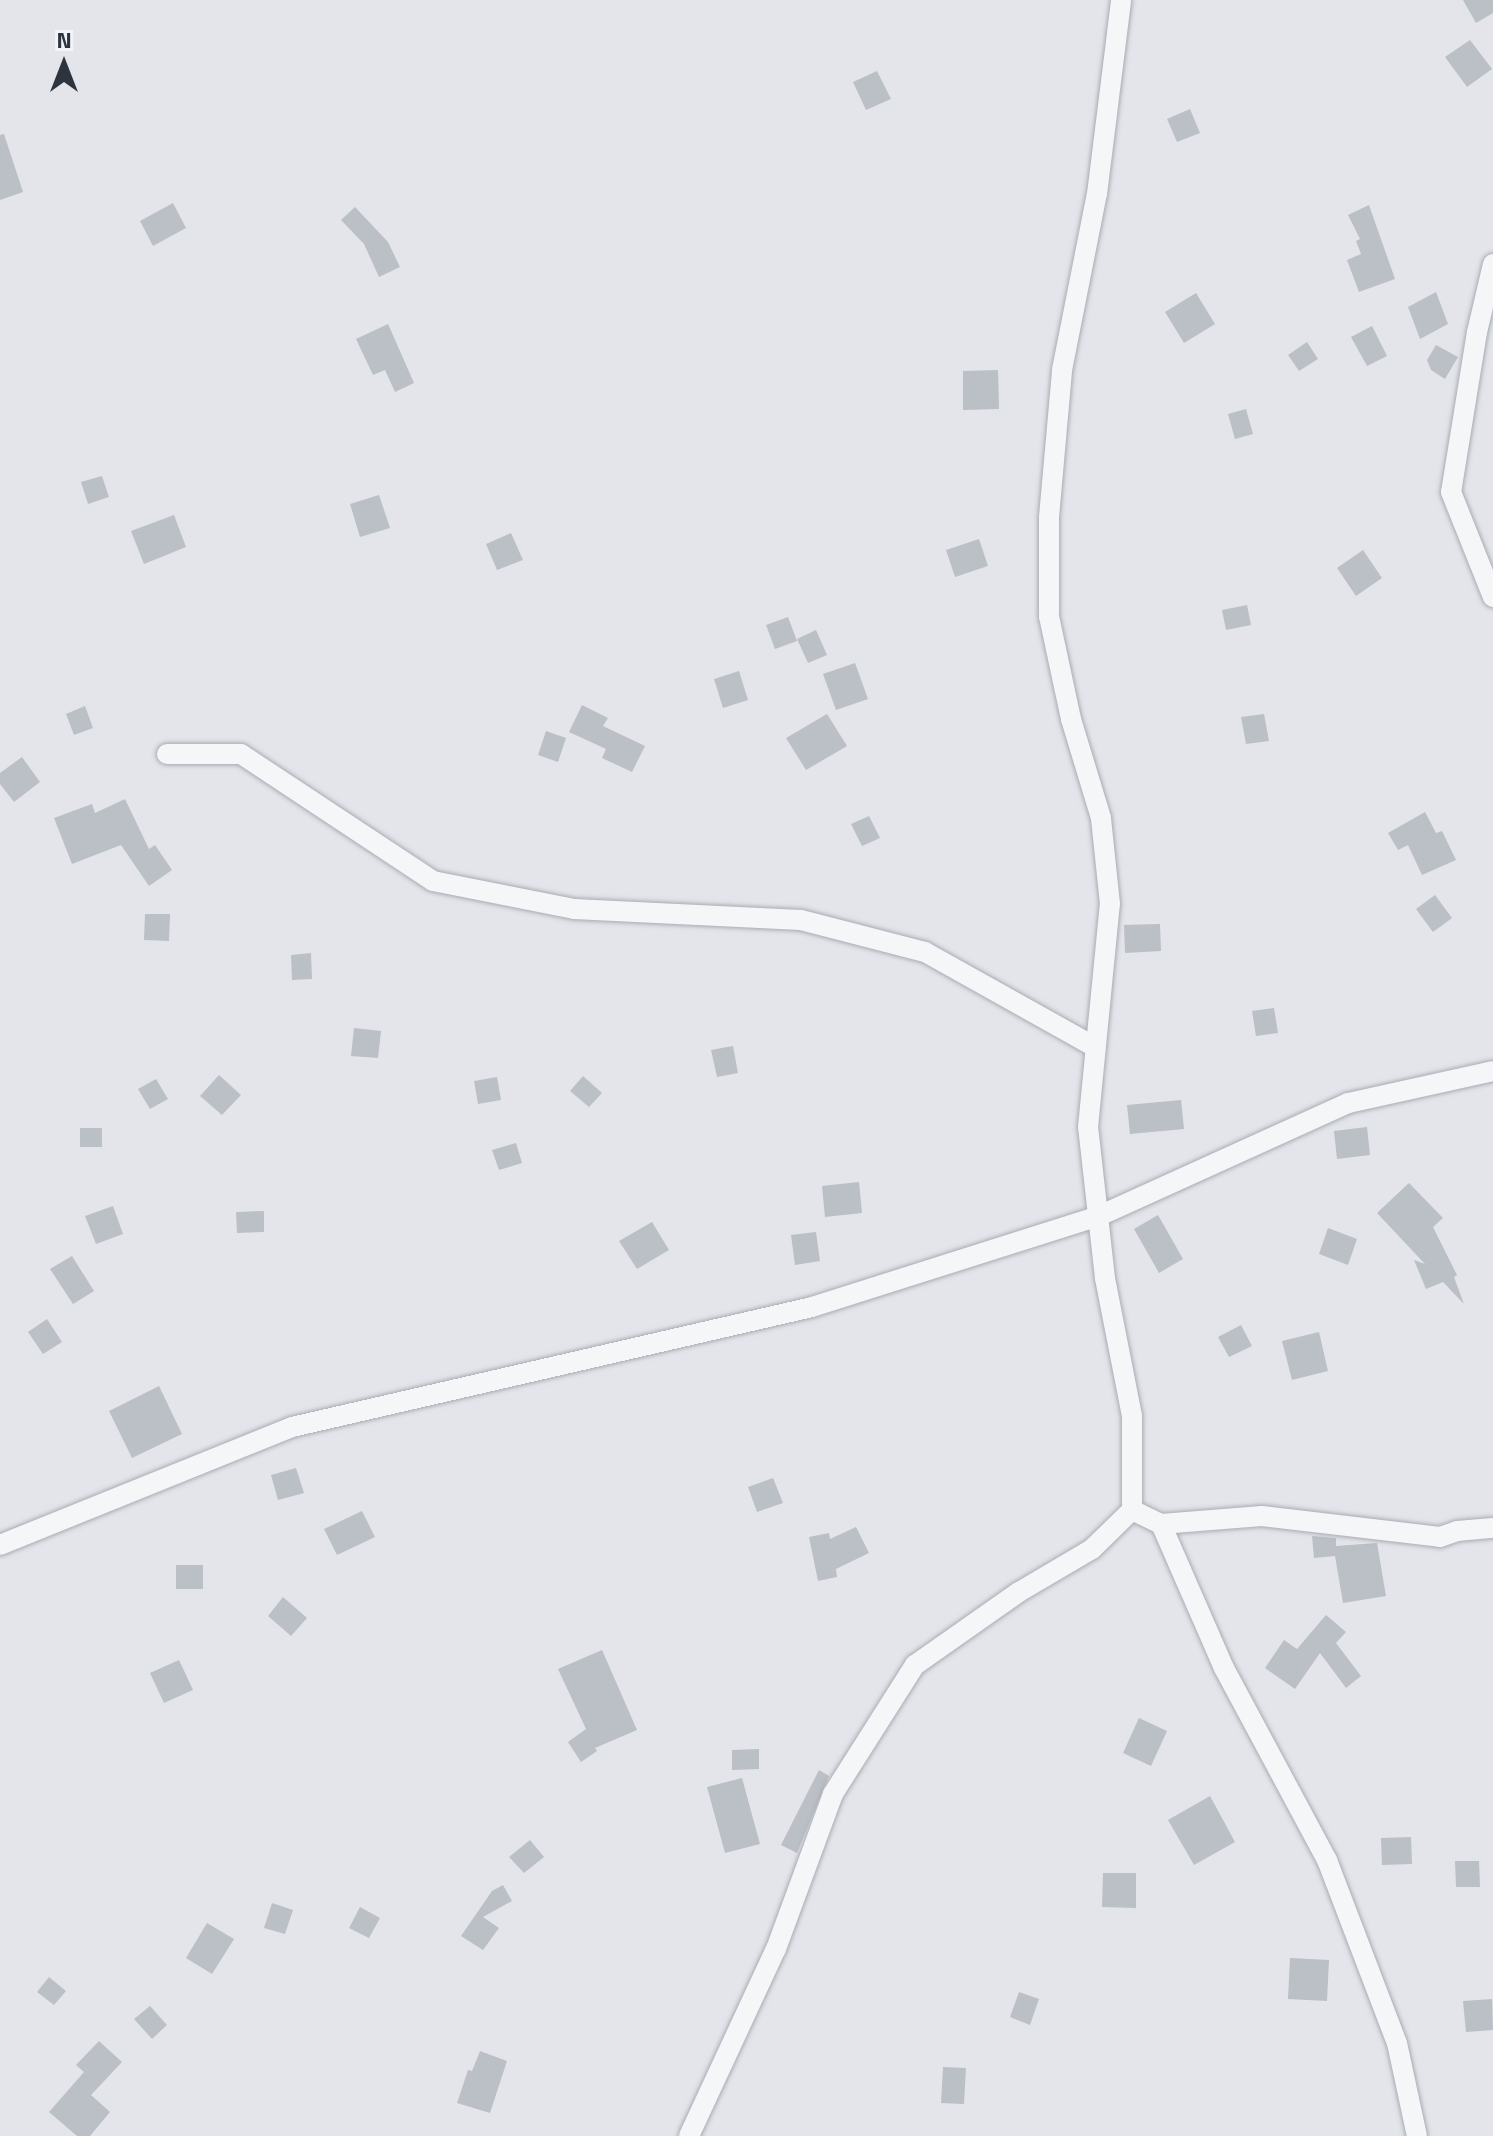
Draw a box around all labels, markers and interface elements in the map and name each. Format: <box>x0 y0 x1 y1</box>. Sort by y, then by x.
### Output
text: N <box>56 23 72 57</box>
north arrow <box>24 24 104 104</box>

